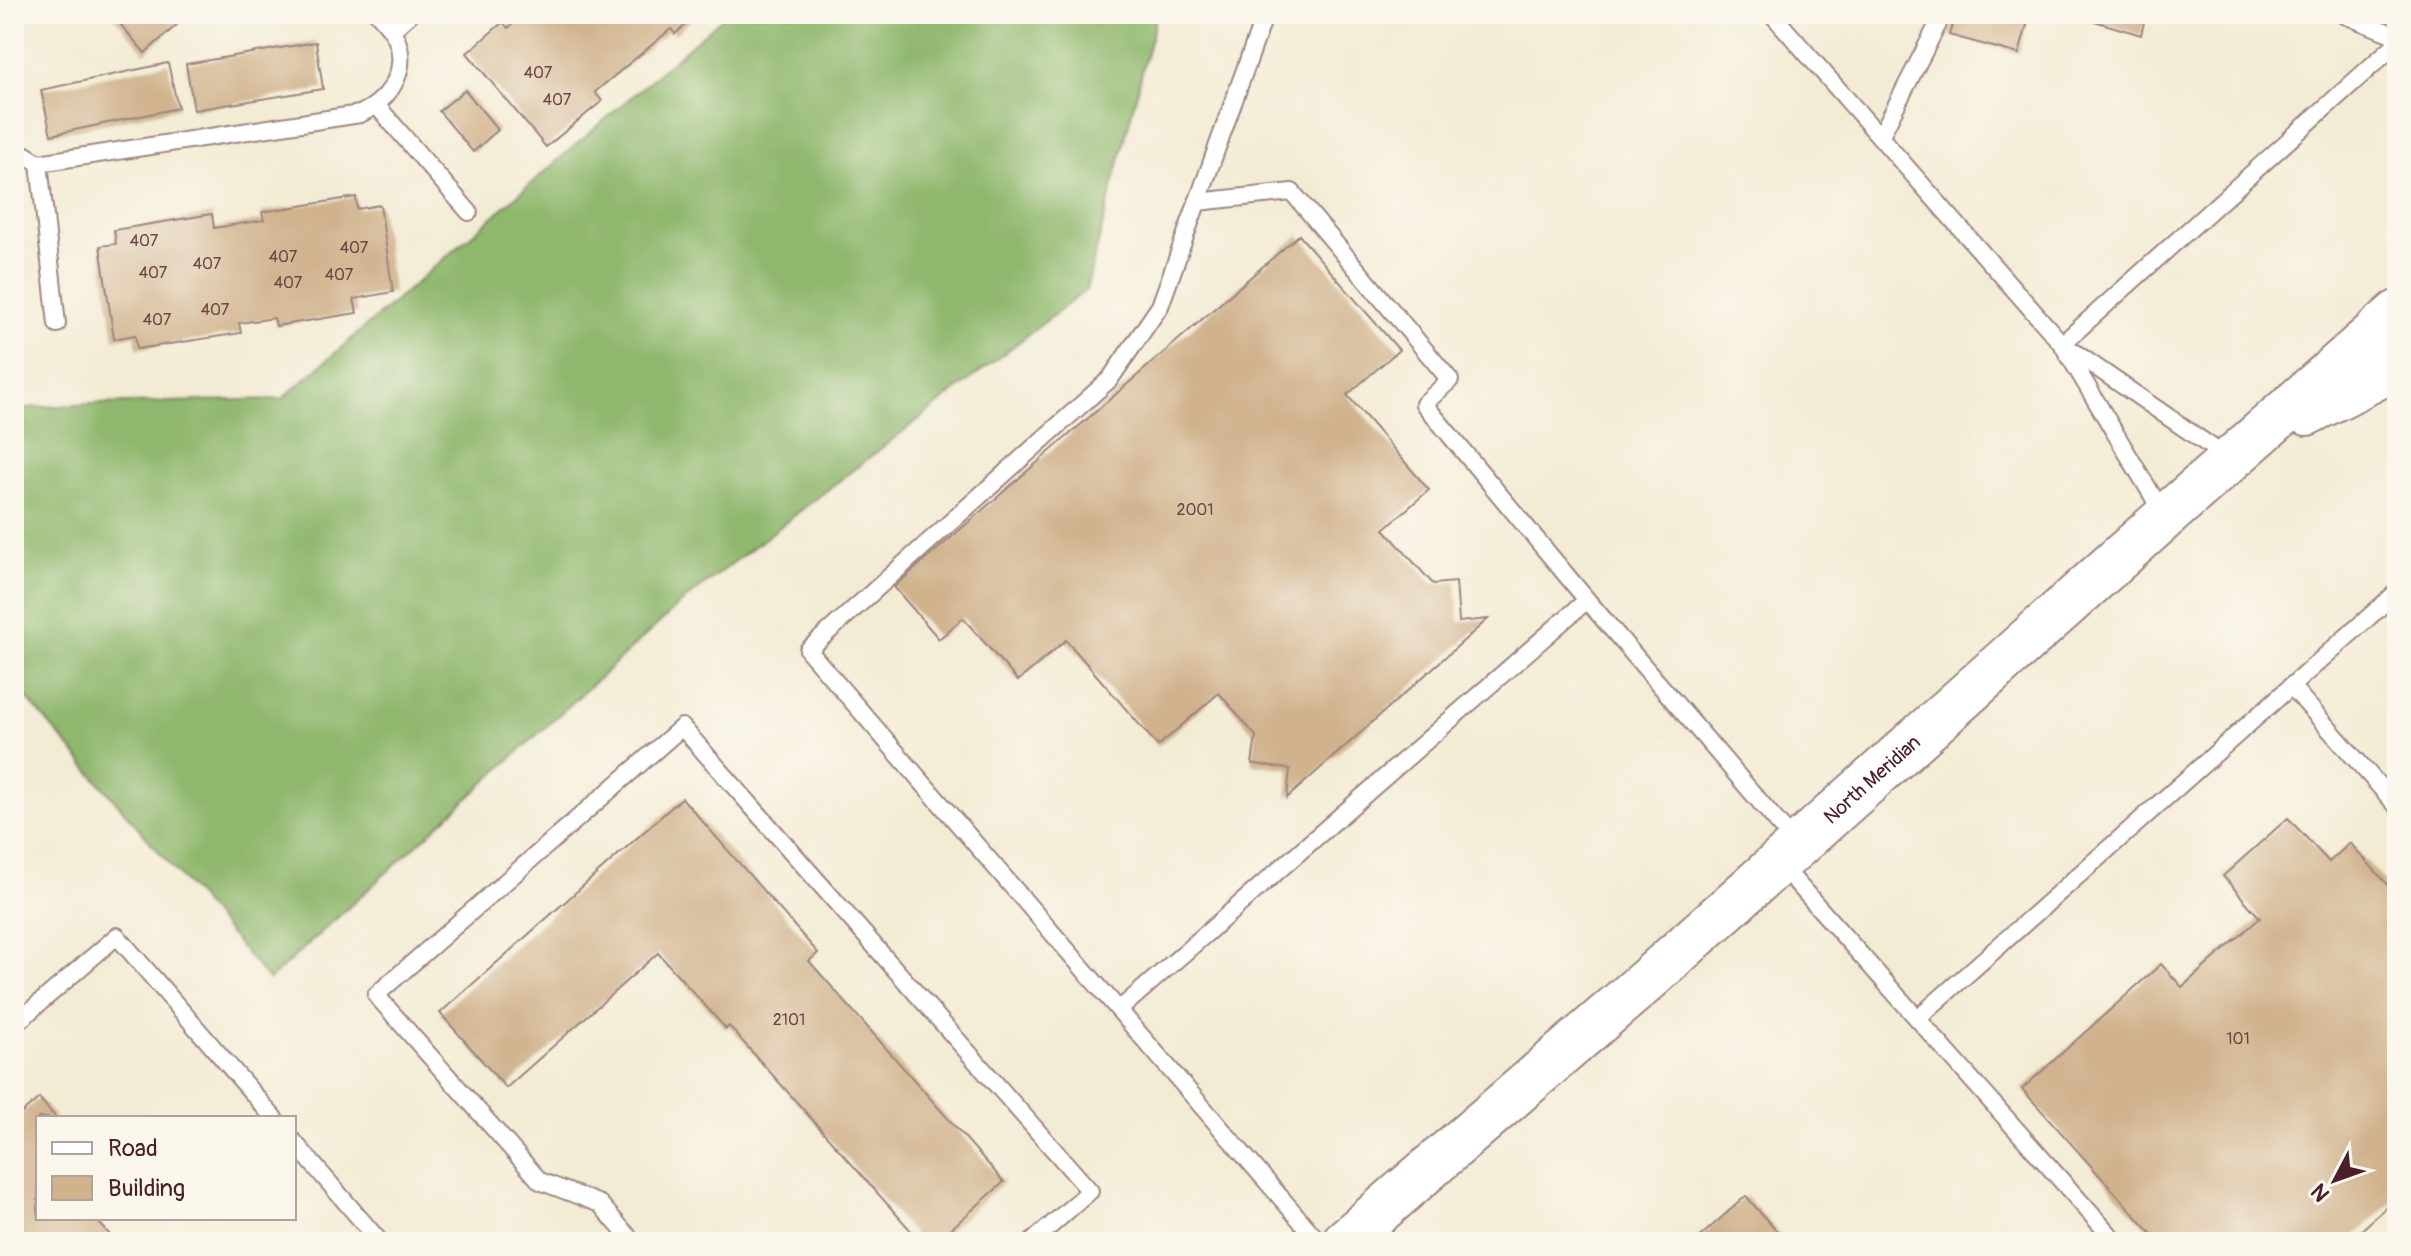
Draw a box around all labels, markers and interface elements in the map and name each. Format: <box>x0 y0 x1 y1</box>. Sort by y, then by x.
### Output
house number: 407 <box>524 63 553 83</box>
house number: 407 <box>543 90 572 110</box>
house number: 407 <box>130 231 159 251</box>
house number: 407 <box>340 238 369 258</box>
house number: 407 <box>269 247 298 267</box>
house number: 407 <box>193 254 222 274</box>
house number: 407 <box>139 263 168 283</box>
house number: 407 <box>325 265 354 285</box>
house number: 407 <box>274 273 303 293</box>
house number: 407 <box>201 300 230 320</box>
house number: 407 <box>143 310 172 330</box>
house number: 2001 <box>1176 500 1214 520</box>
street label: North Meridian <box>1818 730 1926 829</box>
house number: 2101 <box>773 1010 805 1030</box>
house number: 101 <box>2226 1029 2250 1049</box>
legend <box>36 1116 296 1220</box>
text: Road <box>108 1134 158 1163</box>
north arrow <box>2295 1140 2375 1220</box>
text: Building <box>108 1174 185 1203</box>
text: N <box>2305 1178 2336 1207</box>

